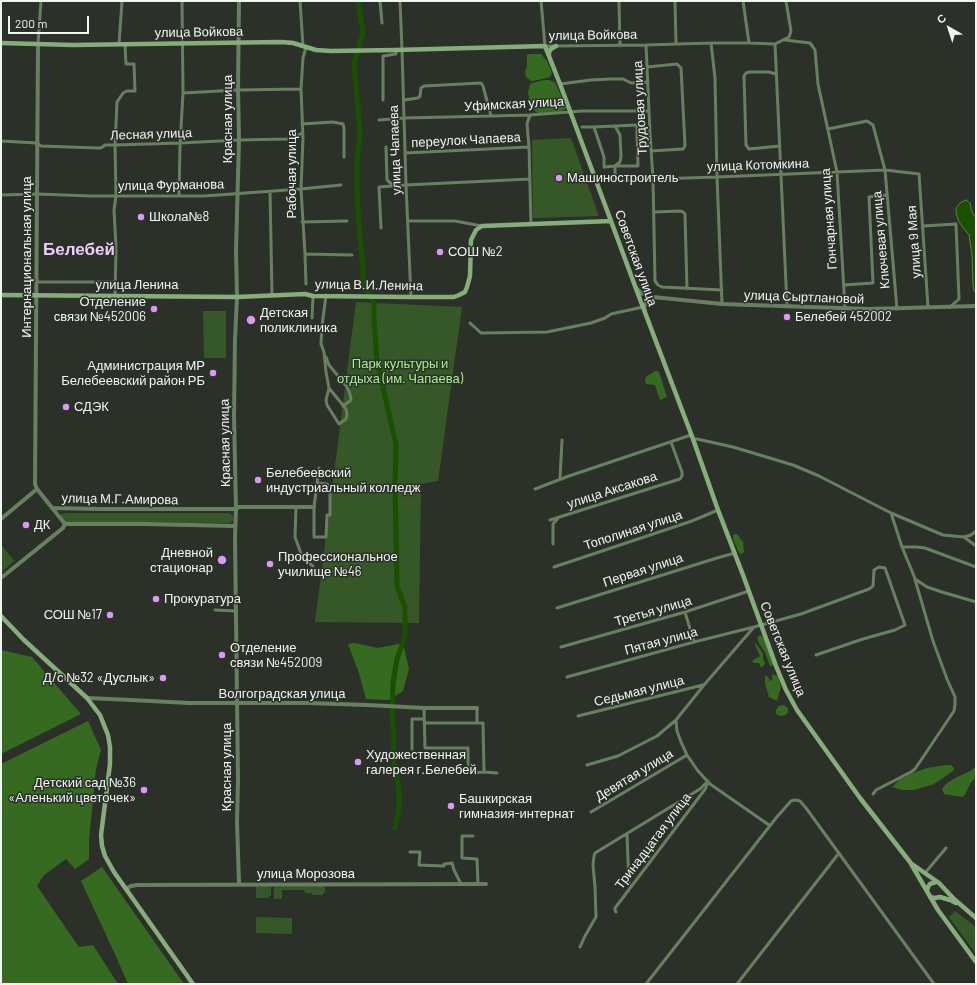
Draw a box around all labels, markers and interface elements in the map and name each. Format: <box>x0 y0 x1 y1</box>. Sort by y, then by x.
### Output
scale bar <box>10 8 91 34</box>
north arrow <box>929 8 969 48</box>
text: С <box>934 11 948 26</box>
text: 200 m <box>15 16 47 30</box>
street label: улица Войкова <box>155 23 243 41</box>
street label: улица Войкова <box>549 26 637 44</box>
street label: Трудовая улица <box>630 60 650 156</box>
street label: Красная улица <box>220 75 236 163</box>
street label: Уфимская улица <box>464 94 564 114</box>
street label: улица Чапаева <box>386 105 404 195</box>
street label: Лесная улица <box>110 125 192 143</box>
street label: Рабочая улица <box>284 129 300 219</box>
street label: переулок Чапаева <box>411 129 521 151</box>
street label: улица Котомкина <box>707 155 809 175</box>
street label: Гончарная улица <box>818 168 840 270</box>
place label: Машиностроитель <box>567 170 678 186</box>
marker: Машиностроитель <box>554 173 564 183</box>
street label: Интернациональная улица <box>19 176 35 338</box>
street label: улица Фурманова <box>118 176 224 194</box>
street label: Ключевая улица <box>869 191 893 289</box>
street label: улица 9 Мая <box>904 205 924 279</box>
street label: Советская улица <box>611 208 661 308</box>
place label: Школа№8 <box>149 209 209 225</box>
marker: Школа№8 <box>136 212 146 222</box>
district label: Белебей <box>43 239 115 259</box>
place label: СОШ №2 <box>448 244 503 260</box>
marker: СОШ №2 <box>435 247 445 257</box>
street label: улица В.И.Ленина <box>315 276 423 294</box>
street label: улица Ленина <box>96 277 178 293</box>
street label: улица Сыртлановой <box>744 287 864 307</box>
place label: Отделение связи №452006 <box>54 294 146 325</box>
marker: Отделение связи №452006 <box>149 304 159 314</box>
place label: Детская поликлиника <box>260 305 337 336</box>
place label: Белебей 452002 <box>795 309 892 325</box>
marker: Белебей 452002 <box>782 312 792 322</box>
marker: Детская поликлиника <box>245 314 257 326</box>
park label: Парк культуры и отдыха (им. Чапаева) <box>337 356 463 387</box>
place label: Администрация МР Белебеевский район РБ <box>61 358 205 389</box>
marker: Администрация МР Белебеевский район РБ <box>208 368 218 378</box>
place label: СДЭК <box>74 399 109 415</box>
street label: Красная улица <box>216 399 234 487</box>
marker: СДЭК <box>61 402 71 412</box>
place label: Белебеевский индустриальный колледж <box>266 465 420 496</box>
street label: улица Аксакова <box>565 468 659 512</box>
marker: Белебеевский индустриальный колледж <box>253 475 263 485</box>
street label: улица М.Г.Амирова <box>61 490 179 508</box>
street label: Тополиная улица <box>582 507 684 553</box>
place label: ДК <box>34 517 50 533</box>
marker: ДК <box>21 520 31 530</box>
place label: Дневной стационар <box>150 545 213 576</box>
place label: Профессиональное училище №46 <box>278 549 398 580</box>
street label: Первая улица <box>601 550 685 590</box>
marker: Дневной стационар <box>216 554 228 566</box>
marker: Профессиональное училище №46 <box>265 559 275 569</box>
place label: Прокуратура <box>164 591 241 607</box>
street label: Третья улица <box>613 593 693 629</box>
marker: Прокуратура <box>151 594 161 604</box>
street label: Советская улица <box>757 599 809 699</box>
place label: СОШ №17 <box>44 607 102 623</box>
marker: СОШ №17 <box>105 610 115 620</box>
street label: Пятая улица <box>623 624 699 658</box>
place label: Отделение связи №452009 <box>230 640 322 671</box>
marker: Отделение связи №452009 <box>217 650 227 660</box>
place label: Д/с №32 «Дуслык» <box>43 670 155 686</box>
street label: Седьмая улица <box>592 672 686 710</box>
marker: Д/с №32 «Дуслык» <box>158 673 168 683</box>
street label: Волгоградская улица <box>219 686 345 702</box>
street label: Красная улица <box>219 723 235 811</box>
street label: Девятая улица <box>592 746 676 804</box>
place label: Художественная галерея г.Белебей <box>366 747 477 778</box>
marker: Художественная галерея г.Белебей <box>353 757 363 767</box>
place label: Детский сад №36 «Аленький цветочек» <box>8 775 136 806</box>
marker: Детский сад №36 «Аленький цветочек» <box>139 785 149 795</box>
street label: Тринадцатая улица <box>612 790 694 892</box>
place label: Башкирская гимназия-интернат <box>459 791 574 822</box>
marker: Башкирская гимназия-интернат <box>446 801 456 811</box>
street label: улица Морозова <box>257 866 355 882</box>

